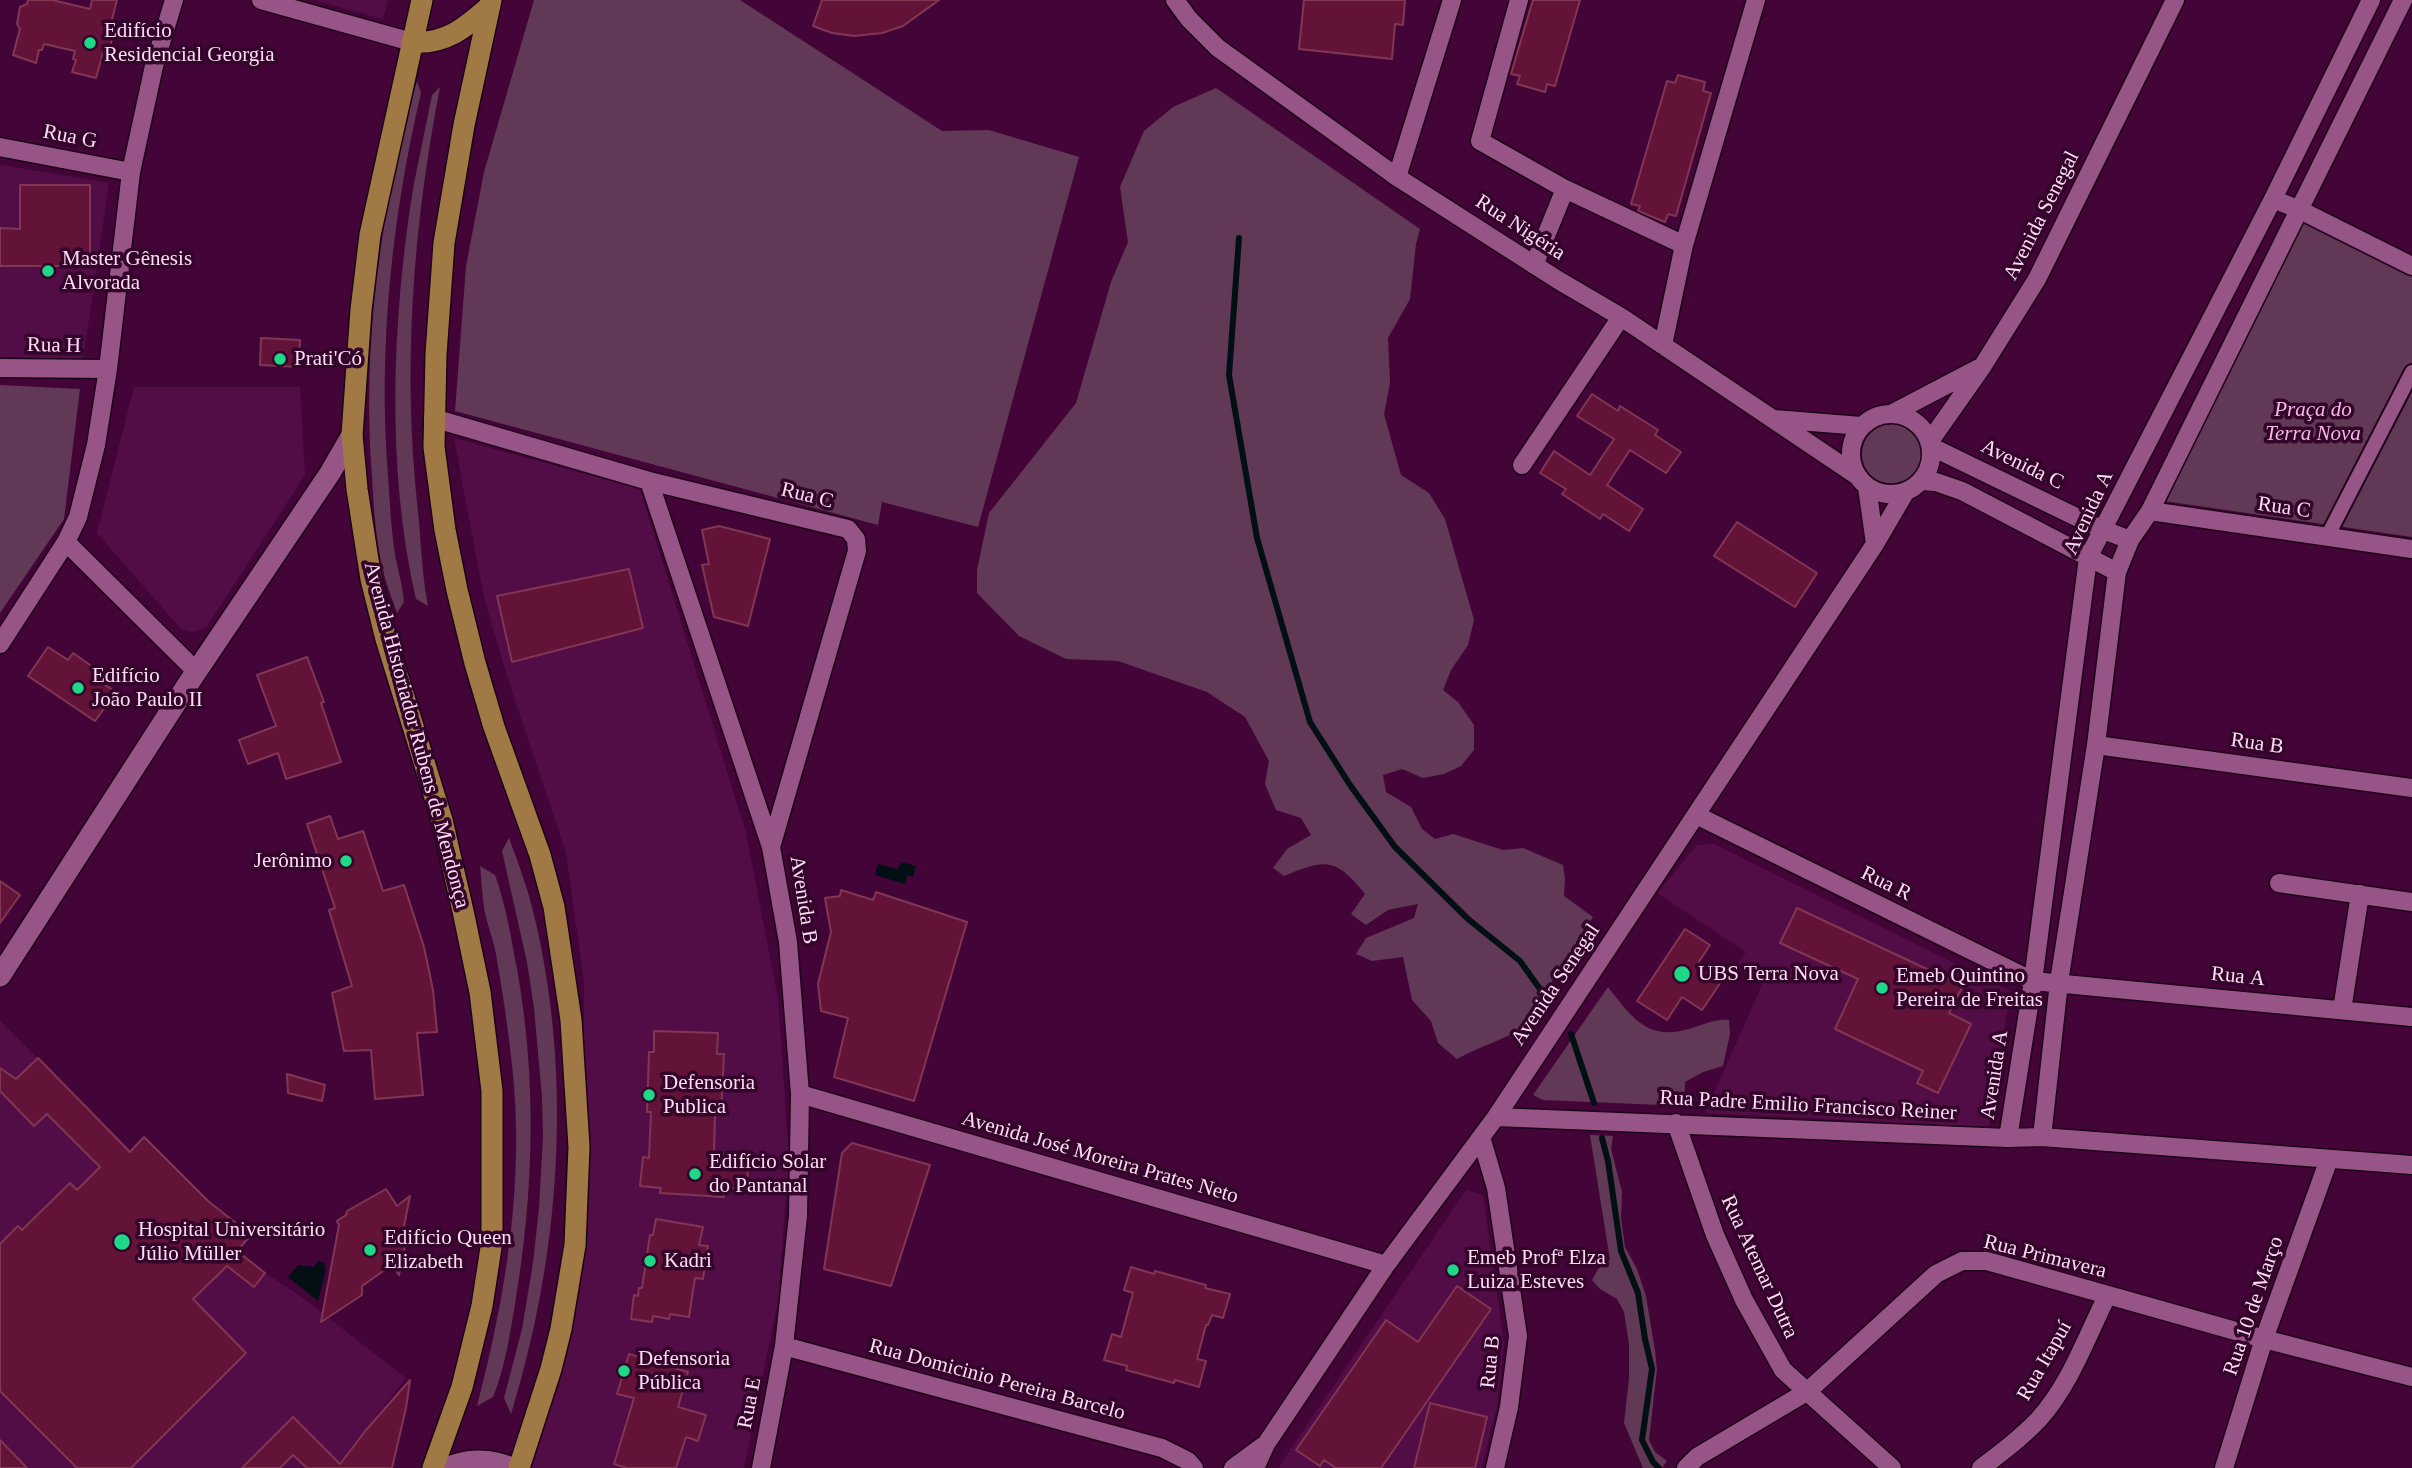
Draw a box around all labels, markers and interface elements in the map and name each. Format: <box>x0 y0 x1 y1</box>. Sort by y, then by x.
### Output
place label: Edifício Residencial Georgia <box>104 18 274 68</box>
marker: Edifício Residencial Georgia <box>82 35 98 51</box>
street label: Rua G <box>41 119 99 155</box>
street label: Avenida Senegal <box>1999 147 2085 285</box>
street label: Rua Nigéria <box>1470 190 1570 266</box>
place label: Master Gênesis Alvorada <box>62 246 192 296</box>
marker: Master Gênesis Alvorada <box>40 263 56 279</box>
street label: Rua H <box>27 333 81 359</box>
place label: Prati'Có <box>294 346 362 372</box>
marker: Prati'Có <box>272 351 288 367</box>
park label: Praça do Terra Nova <box>2265 397 2361 447</box>
street label: Avenida C <box>1977 434 2067 496</box>
street label: Avenida A <box>2059 467 2119 559</box>
street label: Rua C <box>778 477 836 515</box>
street label: Rua C <box>2256 492 2312 524</box>
street label: Avenida Historiador Rubens de Mendonça <box>358 559 474 911</box>
place label: Edifício João Paulo II <box>92 663 203 713</box>
marker: Edifício João Paulo II <box>70 680 86 696</box>
street label: Rua B <box>2229 728 2285 760</box>
place label: Jerônimo <box>254 848 332 874</box>
marker: Jerônimo <box>338 853 354 869</box>
street label: Avenida B <box>784 854 822 946</box>
street label: Rua R <box>1857 861 1915 907</box>
street label: Avenida Senegal <box>1506 919 1606 1051</box>
place label: UBS Terra Nova <box>1698 961 1839 987</box>
street label: Rua A <box>2210 962 2266 992</box>
place label: Emeb Quintino Pereira de Freitas <box>1896 963 2043 1013</box>
marker: UBS Terra Nova <box>1672 964 1692 984</box>
marker: Emeb Quintino Pereira de Freitas <box>1874 980 1890 996</box>
street label: Avenida A <box>1976 1029 2014 1121</box>
place label: Defensoria Publica <box>663 1070 755 1120</box>
street label: Rua Padre Emilio Francisco Reiner <box>1659 1086 1957 1126</box>
marker: Defensoria Publica <box>641 1087 657 1103</box>
street label: Avenida José Moreira Prates Neto <box>959 1106 1241 1210</box>
place label: Edifício Solar do Pantanal <box>709 1149 826 1199</box>
marker: Edifício Solar do Pantanal <box>687 1166 703 1182</box>
street label: Rua Atemar Dutra <box>1715 1191 1803 1343</box>
place label: Hospital Universitário Júlio Müller <box>138 1217 325 1267</box>
place label: Edifício Queen Elizabeth <box>384 1225 512 1275</box>
street label: Rua Primavera <box>1981 1230 2109 1284</box>
marker: Hospital Universitário Júlio Müller <box>112 1232 132 1252</box>
street label: Rua 10 de Março <box>2218 1233 2290 1379</box>
marker: Edifício Queen Elizabeth <box>362 1242 378 1258</box>
place label: Emeb Profª Elza Luiza Esteves <box>1467 1245 1606 1295</box>
place label: Kadri <box>664 1248 712 1274</box>
marker: Kadri <box>642 1253 658 1269</box>
marker: Emeb Profª Elza Luiza Esteves <box>1445 1262 1461 1278</box>
street label: Rua Itapuí <box>2012 1317 2078 1405</box>
street label: Rua Domicinio Pereira Barcelo <box>866 1334 1128 1426</box>
street label: Rua B <box>1476 1334 1506 1390</box>
place label: Defensoria Pública <box>638 1346 730 1396</box>
marker: Defensoria Pública <box>616 1363 632 1379</box>
street label: Rua E <box>733 1375 767 1431</box>

